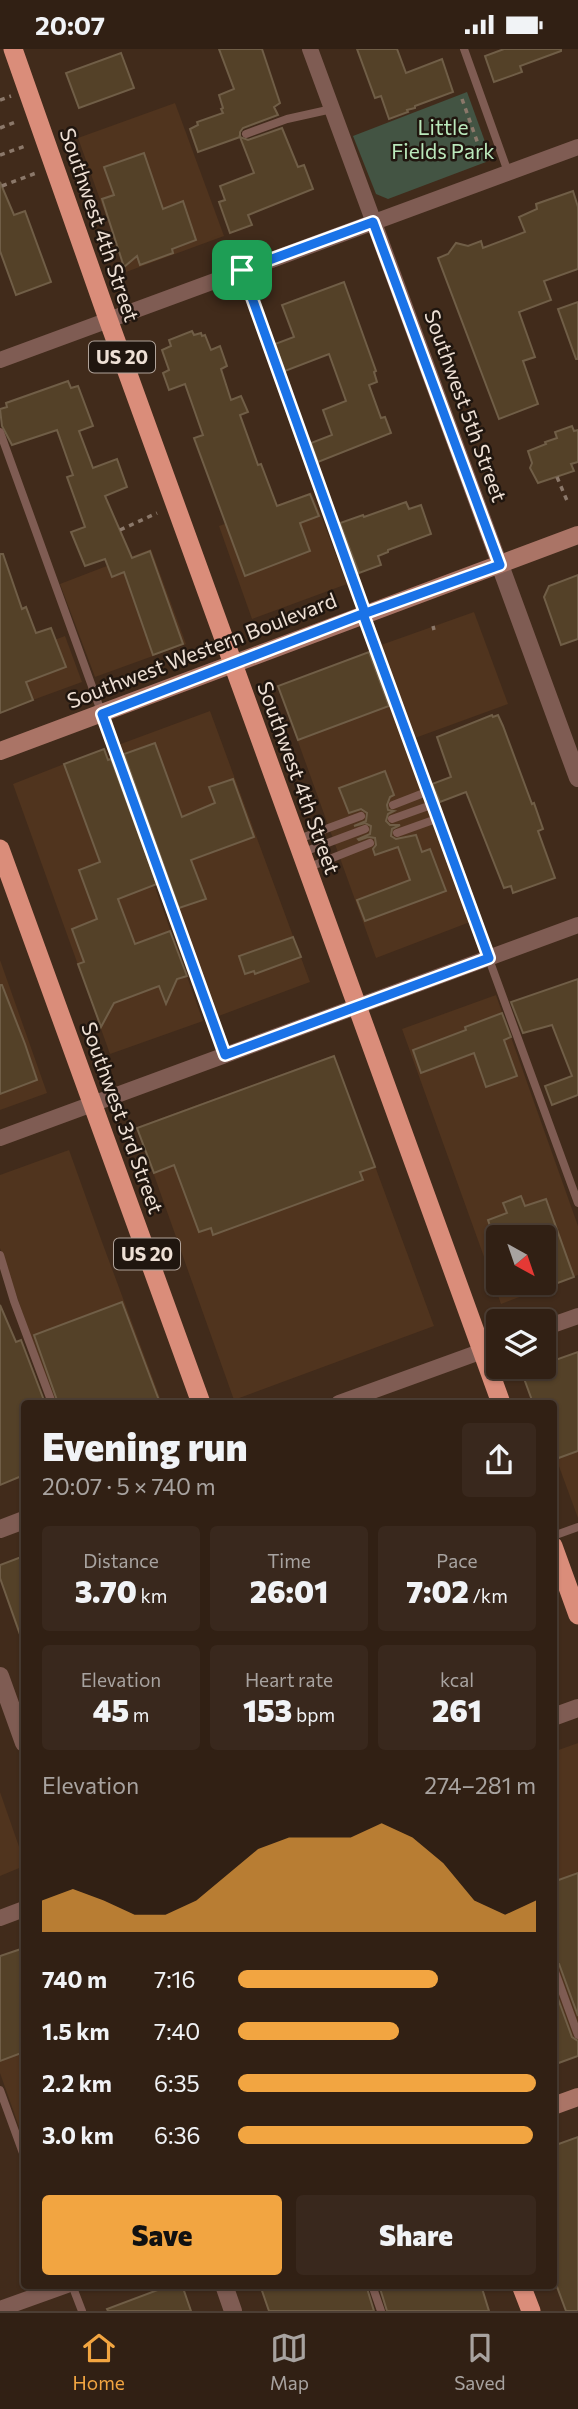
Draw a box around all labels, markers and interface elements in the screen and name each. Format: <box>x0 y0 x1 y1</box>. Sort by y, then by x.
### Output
text: 20:07 <box>35 9 105 40</box>
park label: Little Fields Park <box>391 114 495 163</box>
street label: Southwest 4th Street <box>56 124 145 325</box>
pin <box>212 240 272 300</box>
icon: arrive <box>223 251 261 289</box>
street label: Southwest 5th Street <box>420 306 513 505</box>
road number: US 20 <box>89 341 155 373</box>
street label: Southwest Western Boulevard <box>63 587 340 713</box>
street label: Southwest 4th Street <box>253 678 346 877</box>
street label: Southwest 3rd Street <box>77 1018 170 1217</box>
north arrow <box>486 1225 556 1295</box>
map controls <box>486 1225 556 1379</box>
road number: US 20 <box>114 1239 180 1269</box>
button: layers <box>486 1309 556 1379</box>
text: Evening run <box>42 1422 248 1469</box>
button: share <box>462 1423 536 1497</box>
text: 20:07 · 5 × 740 m <box>42 1472 216 1500</box>
text: Distance <box>83 1549 159 1572</box>
text: Time <box>267 1549 311 1572</box>
text: Pace <box>436 1549 478 1572</box>
text: 3.70 <box>75 1572 137 1609</box>
text: 26:01 <box>250 1572 328 1609</box>
text: 7:02 <box>406 1572 469 1609</box>
text: km <box>137 1584 167 1607</box>
text: /km <box>469 1584 508 1607</box>
text: Elevation <box>81 1668 161 1691</box>
text: Heart rate <box>245 1668 333 1691</box>
text: kcal <box>440 1668 474 1691</box>
text: 45 <box>93 1691 129 1728</box>
text: 153 <box>243 1691 292 1728</box>
text: 261 <box>432 1691 482 1728</box>
text: m <box>129 1703 149 1726</box>
text: bpm <box>292 1703 335 1726</box>
text: Elevation <box>42 1771 139 1799</box>
text: 274–281 m <box>424 1771 536 1799</box>
text: 740 m <box>42 1965 107 1993</box>
text: 7:16 <box>154 1965 195 1993</box>
text: 1.5 km <box>42 2017 110 2045</box>
text: 7:40 <box>154 2017 200 2045</box>
text: 2.2 km <box>42 2069 112 2097</box>
text: 6:35 <box>154 2069 200 2097</box>
text: 3.0 km <box>42 2121 114 2149</box>
text: 6:36 <box>154 2121 200 2149</box>
button: Save <box>42 2195 282 2275</box>
button: Share <box>296 2195 536 2275</box>
tab: Home <box>73 2329 125 2394</box>
tab: Map <box>270 2329 309 2394</box>
tab: Saved <box>454 2329 505 2394</box>

